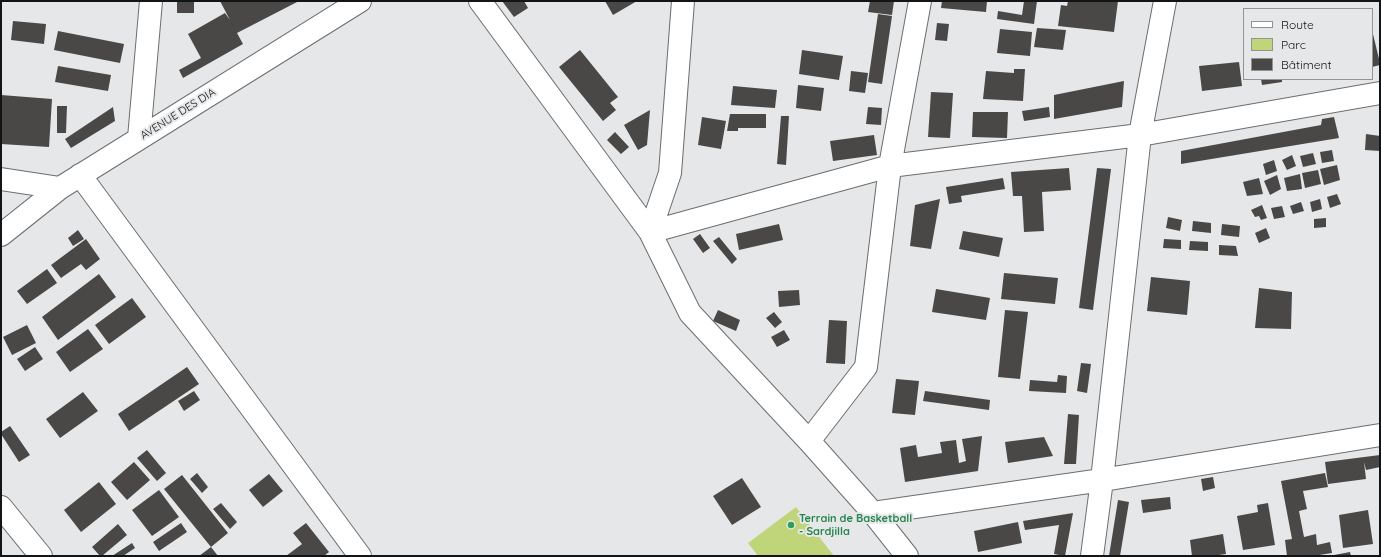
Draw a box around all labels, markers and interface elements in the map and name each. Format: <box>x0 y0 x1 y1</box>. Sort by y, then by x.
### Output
legend <box>1243 8 1373 80</box>
text: Route <box>1281 17 1314 32</box>
text: Parc <box>1281 37 1306 52</box>
text: Bâtiment <box>1281 57 1331 72</box>
street label: AVENUE DES DIA <box>138 86 218 142</box>
place label: Terrain de Basketball - Sardjilla <box>799 512 912 538</box>
marker: Terrain de Basketball - Sardjilla <box>786 520 796 530</box>

